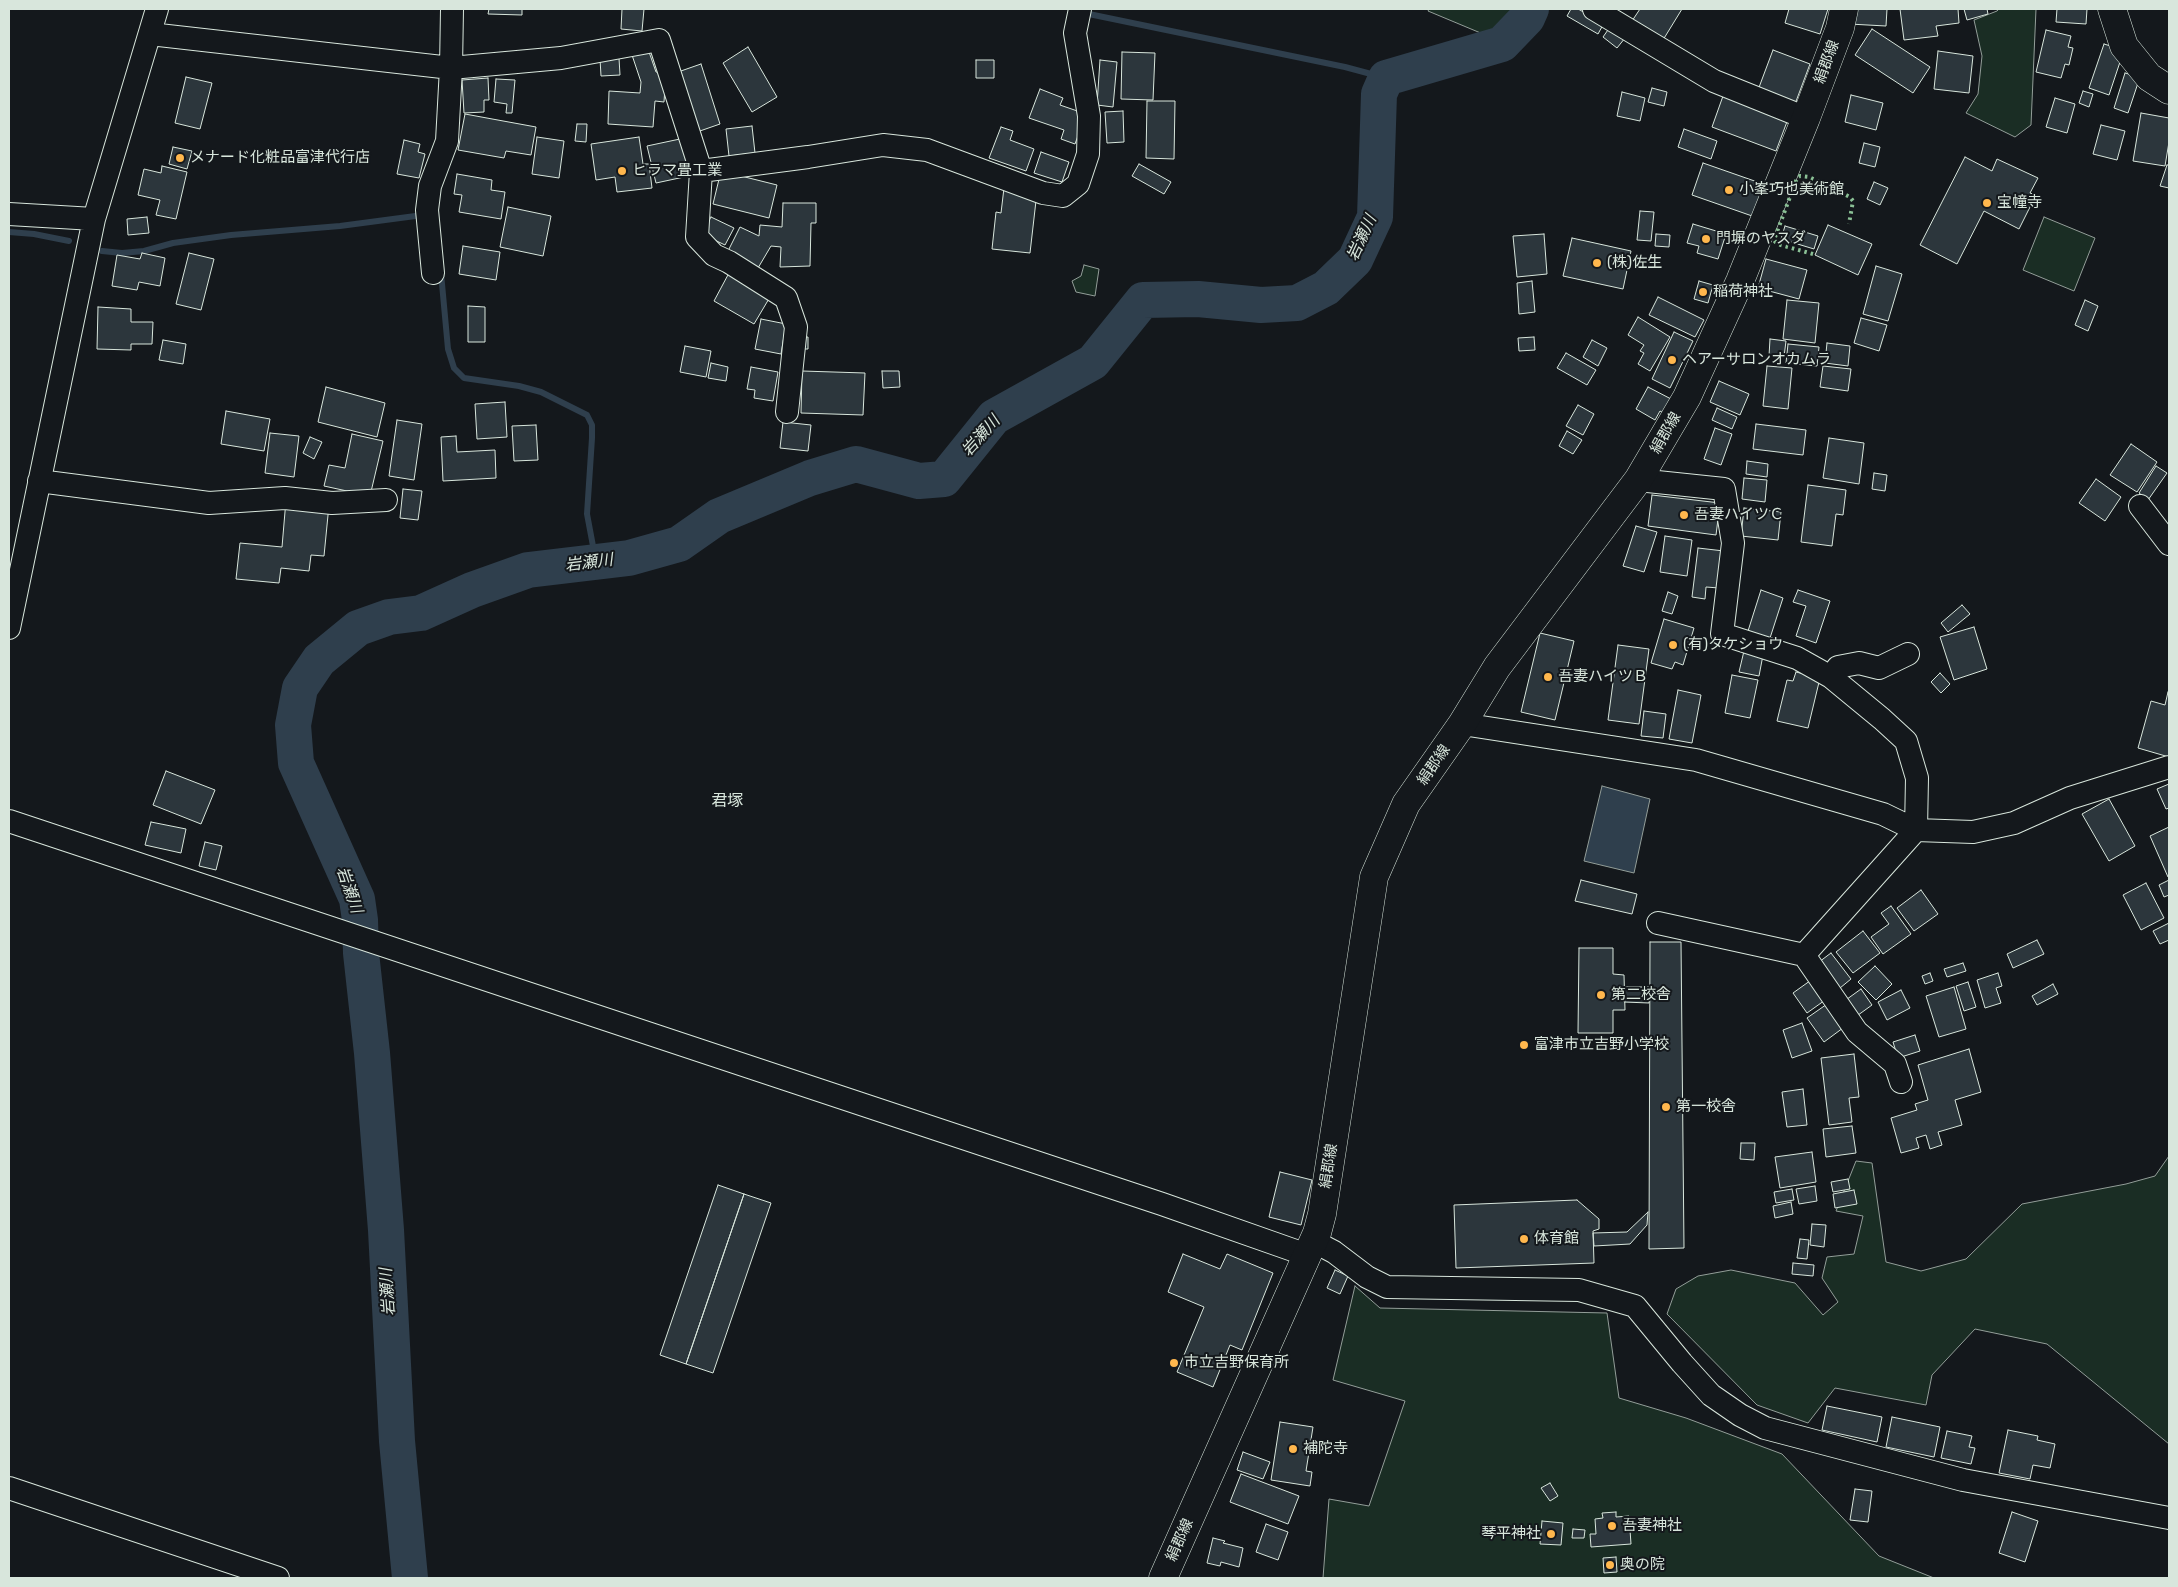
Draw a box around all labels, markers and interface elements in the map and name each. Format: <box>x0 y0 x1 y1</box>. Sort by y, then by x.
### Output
street label: 絹郡線 <box>1811 38 1843 86</box>
place label: メナード化粧品富津代行店 <box>190 149 370 167</box>
marker: メナード化粧品富津代行店 <box>174 152 186 164</box>
place label: ヒラマ畳工業 <box>632 162 722 180</box>
marker: ヒラマ畳工業 <box>616 165 628 177</box>
place label: 小峯巧也美術館 <box>1739 181 1844 199</box>
marker: 小峯巧也美術館 <box>1723 184 1735 196</box>
place label: 宝幢寺 <box>1997 194 2042 212</box>
marker: 宝幢寺 <box>1981 197 1993 209</box>
water label: 岩瀬川 <box>1343 212 1381 264</box>
place label: 門塀のヤスダ <box>1716 230 1806 248</box>
marker: 門塀のヤスダ <box>1700 233 1712 245</box>
place label: (株)佐生 <box>1607 254 1662 272</box>
marker: (株)佐生 <box>1591 257 1603 269</box>
place label: 稲荷神社 <box>1713 283 1773 301</box>
marker: 稲荷神社 <box>1697 286 1709 298</box>
place label: ヘアーサロンオカムラ <box>1682 351 1831 369</box>
marker: ヘアーサロンオカムラ <box>1666 354 1678 366</box>
street label: 絹郡線 <box>1647 409 1685 457</box>
water label: 岩瀬川 <box>958 412 1004 460</box>
place label: 吾妻ハイツＣ <box>1694 506 1784 524</box>
marker: 吾妻ハイツＣ <box>1678 509 1690 521</box>
water label: 岩瀬川 <box>564 551 614 575</box>
place label: (有)タケショウ <box>1683 636 1783 654</box>
marker: (有)タケショウ <box>1667 639 1679 651</box>
place label: 吾妻ハイツＢ <box>1558 668 1648 686</box>
marker: 吾妻ハイツＢ <box>1542 671 1554 683</box>
street label: 絹郡線 <box>1414 741 1454 789</box>
district label: 君塚 <box>711 791 743 811</box>
water label: 岩瀬川 <box>332 864 366 916</box>
place label: 第二校舎 <box>1611 986 1671 1004</box>
marker: 第二校舎 <box>1595 989 1607 1001</box>
place label: 富津市立吉野小学校 <box>1534 1036 1669 1054</box>
marker: 富津市立吉野小学校 <box>1518 1039 1530 1051</box>
place label: 第一校舎 <box>1676 1098 1736 1116</box>
marker: 第一校舎 <box>1660 1101 1672 1113</box>
street label: 絹郡線 <box>1317 1142 1341 1190</box>
place label: 体育館 <box>1534 1230 1579 1248</box>
marker: 体育館 <box>1518 1233 1530 1245</box>
water label: 岩瀬川 <box>377 1267 399 1317</box>
place label: 市立吉野保育所 <box>1184 1354 1289 1372</box>
marker: 市立吉野保育所 <box>1168 1357 1180 1369</box>
place label: 補陀寺 <box>1303 1440 1348 1458</box>
marker: 補陀寺 <box>1287 1443 1299 1455</box>
street label: 絹郡線 <box>1163 1516 1197 1564</box>
place label: 吾妻神社 <box>1622 1517 1682 1535</box>
marker: 吾妻神社 <box>1606 1520 1618 1532</box>
place label: 琴平神社 <box>1481 1525 1541 1543</box>
marker: 琴平神社 <box>1545 1528 1557 1540</box>
place label: 奥の院 <box>1620 1556 1665 1574</box>
marker: 奥の院 <box>1604 1559 1616 1571</box>

